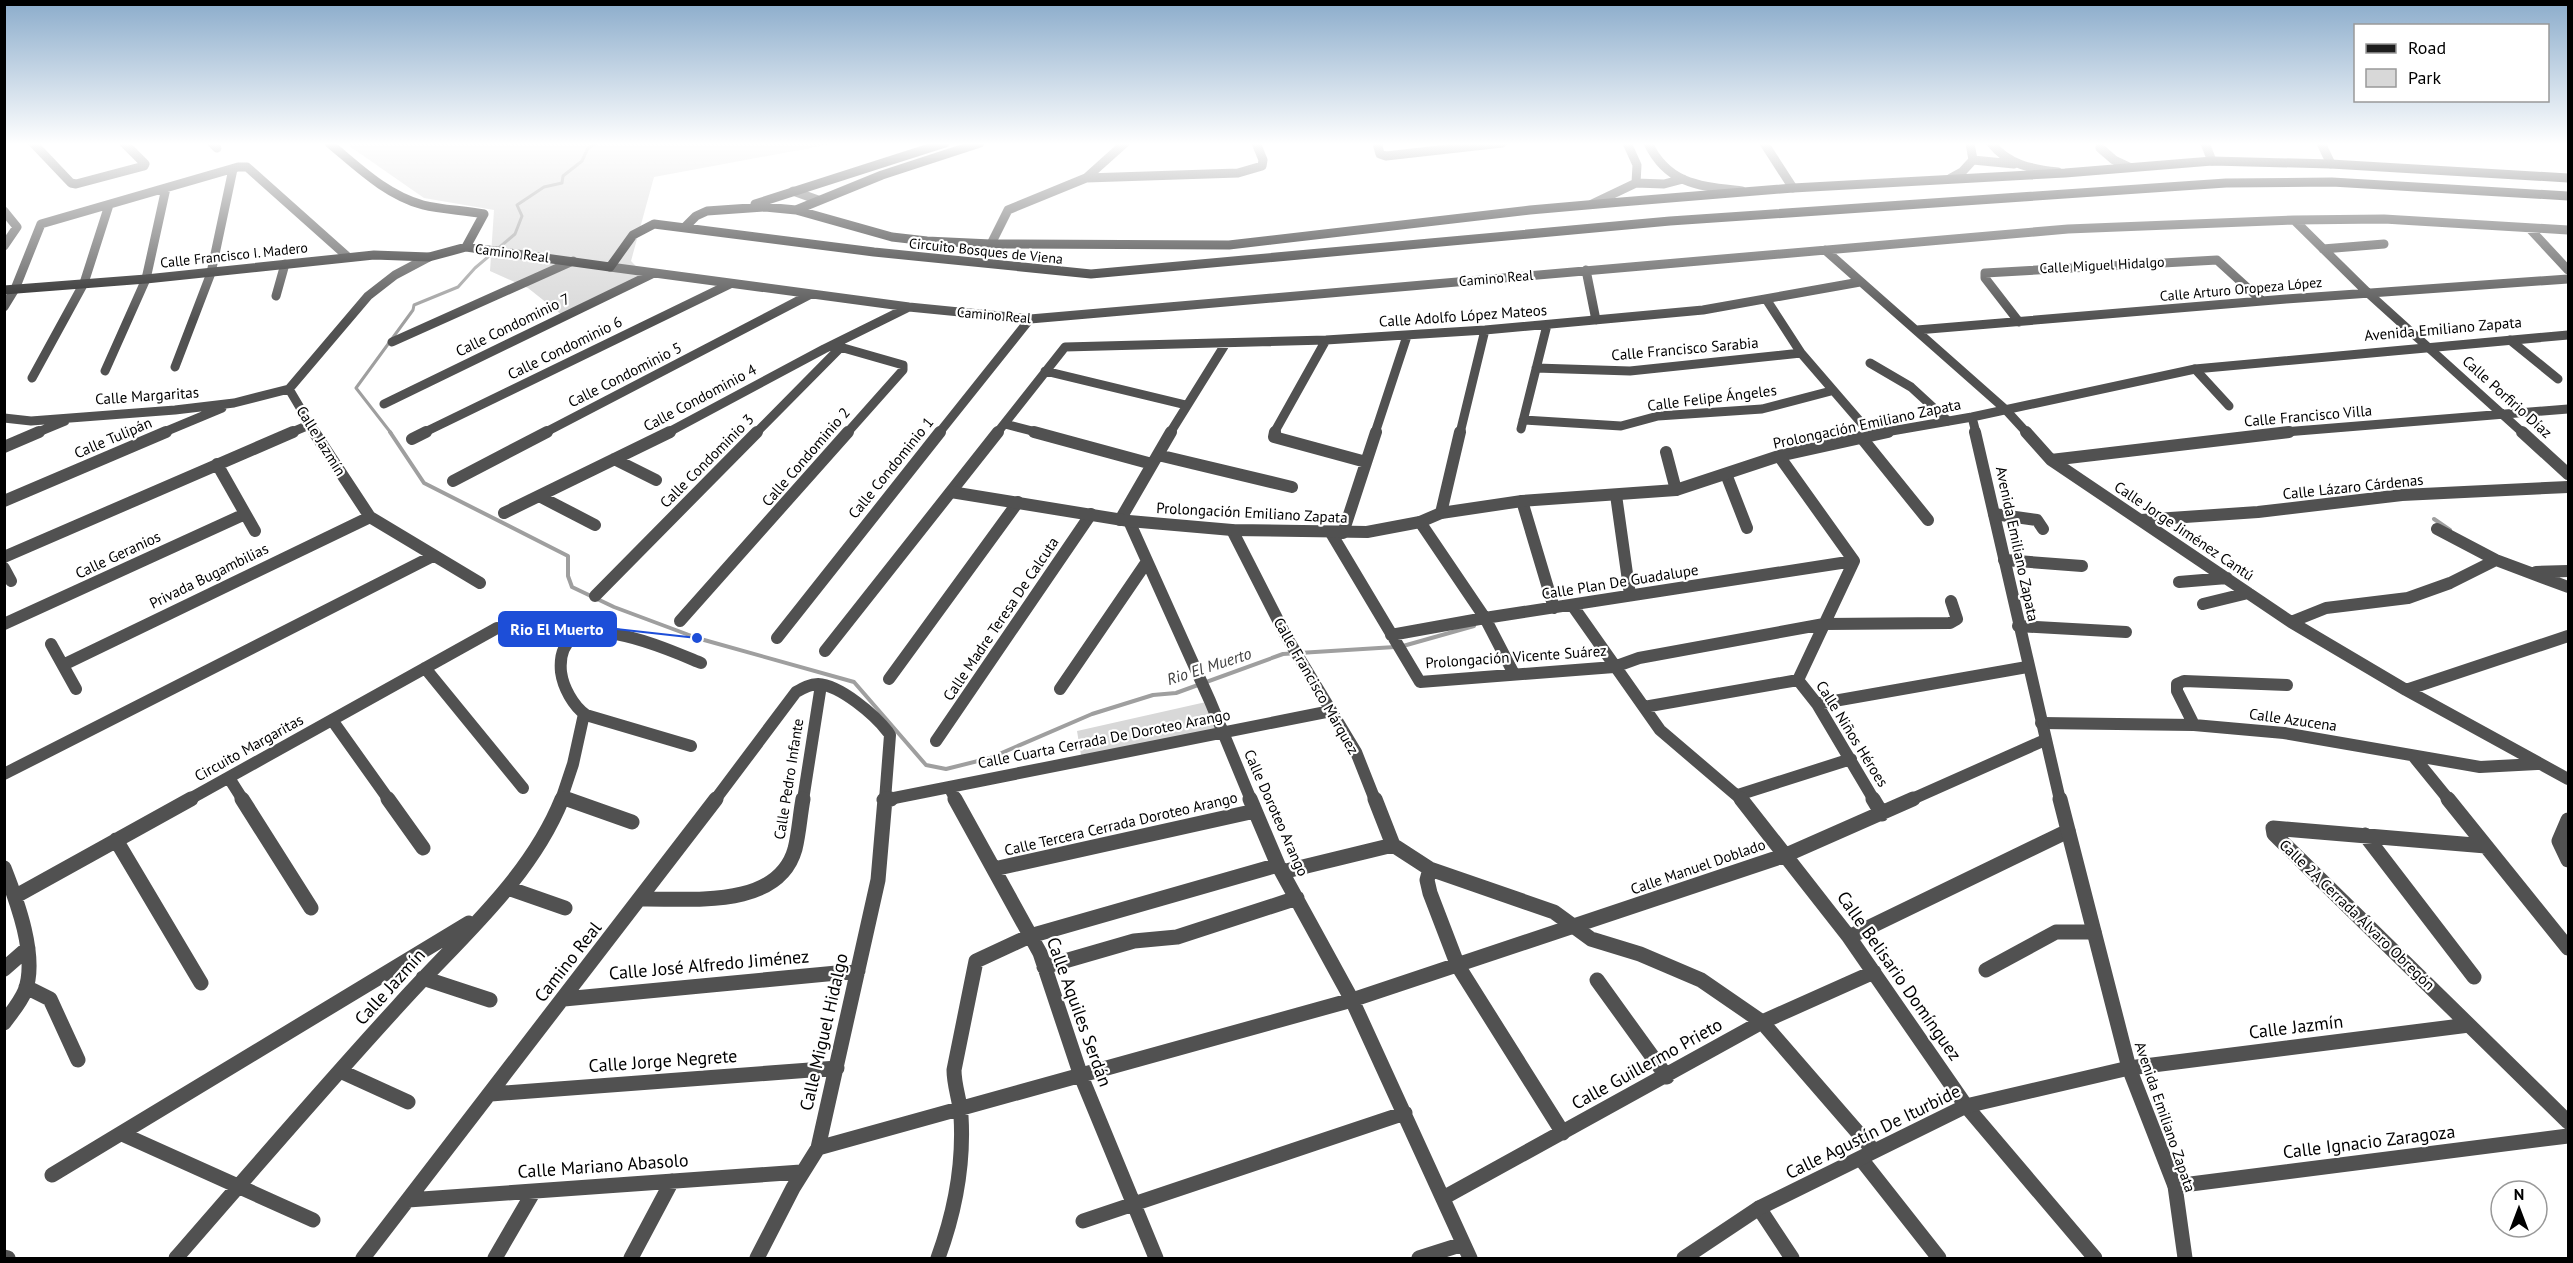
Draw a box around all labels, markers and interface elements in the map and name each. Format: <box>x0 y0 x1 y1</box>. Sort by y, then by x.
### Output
legend <box>2354 24 2549 102</box>
text: Road <box>2408 36 2446 59</box>
text: Park <box>2408 66 2441 89</box>
street label: Circuito Bosques de Viena <box>908 234 1064 268</box>
street label: Calle Francisco I. Madero <box>159 238 309 272</box>
street label: Camino Real <box>474 240 550 266</box>
street label: Calle Miguel Hidalgo <box>2039 253 2165 277</box>
street label: Camino Real <box>1458 266 1534 290</box>
street label: Calle Arturo Oropeza López <box>2159 273 2323 305</box>
street label: Calle Condominio 7 <box>452 289 573 361</box>
street label: Calle Adolfo López Mateos <box>1378 300 1548 331</box>
street label: Camino Real <box>956 303 1032 327</box>
street label: Calle Condominio 6 <box>504 312 625 384</box>
street label: Avenida Emiliano Zapata <box>2363 312 2523 345</box>
street label: Calle Francisco Sarabia <box>1611 333 1759 364</box>
street label: Calle Condominio 5 <box>565 338 685 411</box>
street label: Calle Porfirio Díaz <box>2458 351 2556 442</box>
street label: Calle Condominio 4 <box>640 360 759 435</box>
street label: Calle Felipe Ángeles <box>1646 380 1778 415</box>
street label: Calle Margaritas <box>94 382 200 409</box>
street label: Prolongación Emiliano Zapata <box>1771 394 1963 453</box>
street label: Calle Francisco Villa <box>2243 400 2373 431</box>
street label: Calle Jazmín <box>292 402 350 479</box>
street label: Calle Condominio 2 <box>757 403 854 510</box>
street label: Calle Condominio 3 <box>656 410 758 512</box>
street label: Calle Tulipán <box>71 413 155 462</box>
street label: Calle Condominio 1 <box>844 413 937 522</box>
street label: Avenida Emiliano Zapata <box>1992 465 2043 623</box>
street label: Calle Lázaro Cárdenas <box>2282 470 2424 503</box>
street label: Calle Jorge Jiménez Cantú <box>2111 477 2258 584</box>
street label: Prolongación Emiliano Zapata <box>1156 498 1348 527</box>
street label: Calle Geranios <box>72 526 164 583</box>
street label: Calle Madre Teresa De Calcuta <box>939 533 1062 704</box>
street label: Privada Bugambilias <box>146 539 271 613</box>
street label: Calle Plan De Guadalupe <box>1540 560 1700 603</box>
callout: Rio El Muerto <box>499 612 616 646</box>
street label: Calle Francisco Márquez <box>1269 614 1363 758</box>
text: Rio El Muerto <box>510 619 604 639</box>
street label: Prolongación Vicente Suárez <box>1425 641 1607 672</box>
water label: Rio El Muerto <box>1164 643 1254 689</box>
street label: Calle Niños Héroes <box>1812 677 1893 790</box>
street label: Calle Azucena <box>2248 704 2338 735</box>
street label: Calle Cuarta Cerrada De Doroteo Arango <box>976 705 1232 772</box>
street label: Circuito Margaritas <box>191 710 306 785</box>
street label: Calle Pedro Infante <box>770 717 807 841</box>
street label: Calle Doroteo Arango <box>1240 746 1313 879</box>
street label: Calle Tercera Cerrada Doroteo Arango <box>1002 787 1239 860</box>
street label: Calle Manuel Doblado <box>1628 834 1768 899</box>
street label: Calle 2A Cerrada Álvaro Obregón <box>2276 835 2439 994</box>
street label: Calle Belisario Domínguez <box>1832 886 1967 1065</box>
street label: Camino Real <box>529 916 607 1007</box>
street label: Calle Aquiles Serdán <box>1042 934 1117 1090</box>
street label: Calle Jazmín <box>349 944 430 1030</box>
street label: Calle José Alfredo Jiménez <box>608 944 810 985</box>
street label: Calle Miguel Hidalgo <box>794 951 853 1113</box>
street label: Calle Jazmín <box>2247 1009 2344 1044</box>
street label: Calle Guillermo Prieto <box>1567 1013 1726 1115</box>
street label: Avenida Emiliano Zapata <box>2131 1039 2200 1195</box>
street label: Calle Jorge Negrete <box>588 1044 738 1077</box>
street label: Calle Agustín De Iturbide <box>1782 1079 1964 1184</box>
street label: Calle Ignacio Zaragoza <box>2281 1120 2456 1163</box>
street label: Calle Mariano Abasolo <box>517 1148 689 1183</box>
north arrow <box>2489 1179 2549 1239</box>
text: N <box>2514 1184 2524 1204</box>

